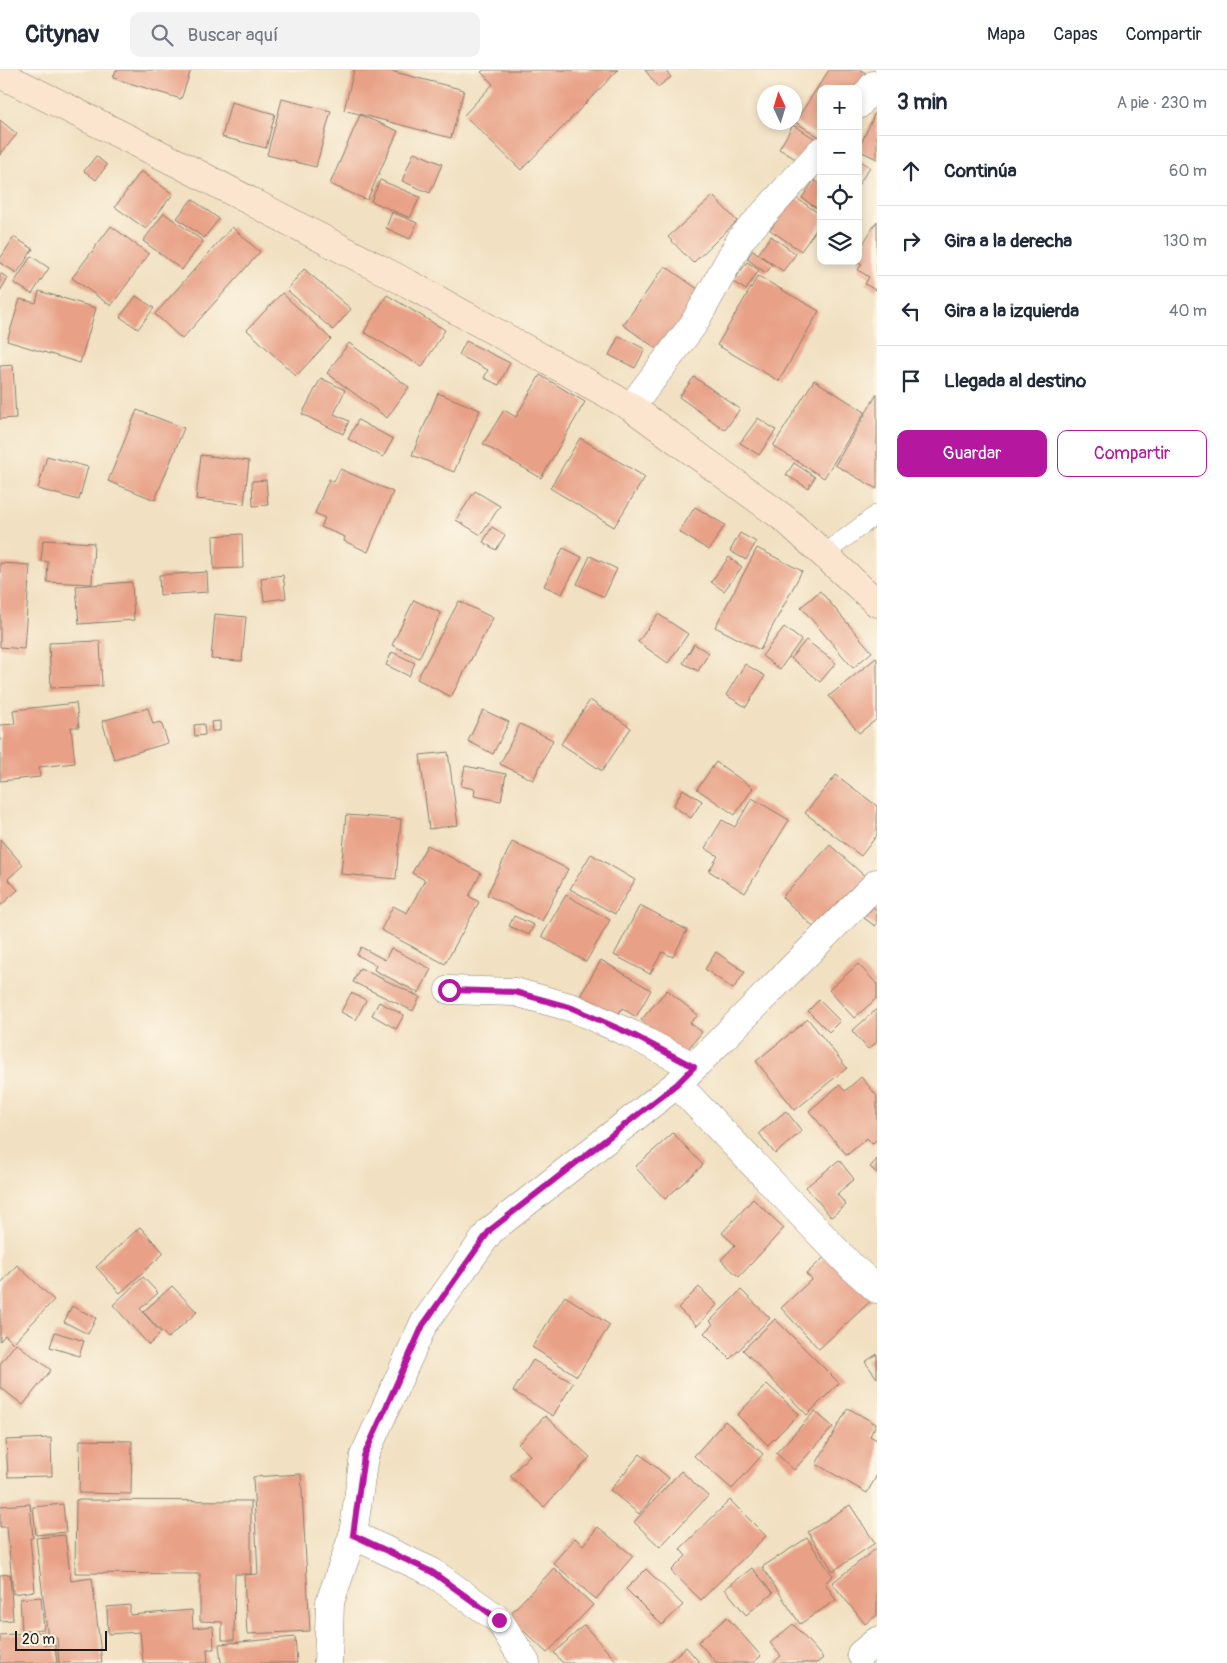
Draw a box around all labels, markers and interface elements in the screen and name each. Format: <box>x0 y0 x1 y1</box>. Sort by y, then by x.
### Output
search box <box>130 12 480 57</box>
text: Citynav <box>25 20 100 49</box>
icon: search <box>148 21 176 49</box>
text: Buscar aquí <box>188 23 278 47</box>
text: Mapa <box>987 23 1025 46</box>
text: Capas <box>1053 23 1098 46</box>
text: Compartir <box>1126 23 1202 46</box>
north arrow <box>757 85 802 130</box>
map controls <box>817 85 862 265</box>
button: + <box>817 85 862 130</box>
text: 3 min <box>897 89 947 116</box>
text: A pie · 230 m <box>1117 93 1207 113</box>
button: − <box>817 130 862 175</box>
icon: ahead <box>897 157 925 185</box>
text: Continúa <box>944 159 1017 183</box>
text: 60 m <box>1169 161 1207 181</box>
button: locate <box>817 175 862 220</box>
button: layers <box>817 220 862 265</box>
icon: right <box>897 227 925 255</box>
text: Gira a la derecha <box>944 229 1072 253</box>
text: 130 m <box>1163 231 1207 251</box>
icon: left <box>897 297 925 325</box>
text: Gira a la izquierda <box>944 299 1079 323</box>
text: 40 m <box>1169 301 1207 321</box>
icon: arrive <box>897 367 925 395</box>
text: Llegada al destino <box>944 369 1086 393</box>
button: Guardar <box>897 430 1047 477</box>
button: Compartir <box>1057 430 1207 477</box>
route start <box>438 979 461 1002</box>
route end <box>488 1609 511 1632</box>
scale bar <box>15 1628 108 1651</box>
text: 20 m <box>22 1631 55 1648</box>

